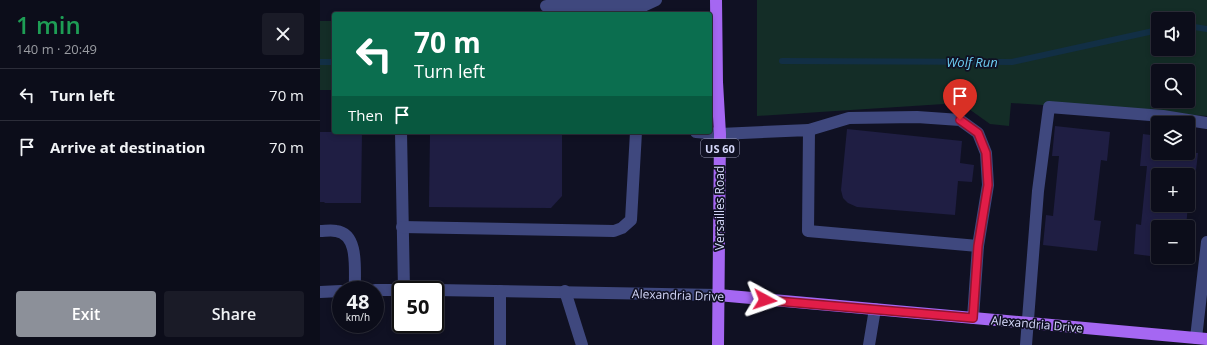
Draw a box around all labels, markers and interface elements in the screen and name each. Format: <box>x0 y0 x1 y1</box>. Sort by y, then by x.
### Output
text: 1 min <box>16 8 81 41</box>
map controls <box>1151 12 1195 264</box>
button: sound <box>1151 12 1195 56</box>
button: close <box>262 13 304 55</box>
text: 70 m <box>414 23 481 61</box>
icon: left <box>348 28 400 80</box>
text: 140 m · 20:49 <box>16 40 97 58</box>
water label: Wolf Run <box>946 53 998 71</box>
text: Turn left <box>414 59 485 83</box>
button: search <box>1151 64 1195 108</box>
pin <box>943 79 977 120</box>
icon: left <box>16 84 38 106</box>
text: Turn left <box>50 85 115 105</box>
text: 70 m <box>269 85 304 105</box>
icon: arrive <box>949 85 971 107</box>
icon: arrive <box>391 104 413 126</box>
text: Then <box>348 105 383 125</box>
button: layers <box>1151 116 1195 160</box>
icon: arrive <box>16 136 38 158</box>
text: Arrive at destination <box>50 137 205 157</box>
text: 70 m <box>269 137 304 157</box>
road number: US 60 <box>701 139 739 157</box>
street label: Versailles Road <box>711 166 728 250</box>
button: + <box>1151 168 1195 212</box>
button: − <box>1151 220 1195 264</box>
position arrow <box>744 279 786 321</box>
speed limit sign: 50 <box>392 281 444 333</box>
street label: Alexandria Drive <box>632 285 725 305</box>
text: 48 <box>347 288 369 315</box>
button: Exit <box>16 291 156 337</box>
button: Share <box>164 291 304 337</box>
text: km/h <box>346 310 370 324</box>
street label: Alexandria Drive <box>990 312 1084 337</box>

